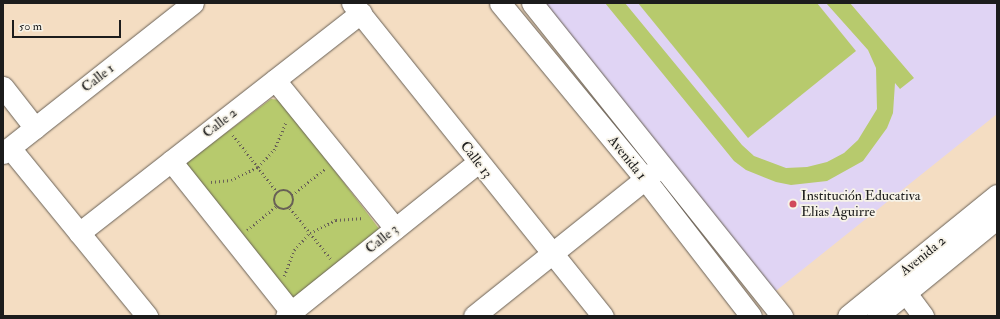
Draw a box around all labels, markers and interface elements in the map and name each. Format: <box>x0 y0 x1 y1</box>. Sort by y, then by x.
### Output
scale bar <box>14 12 123 38</box>
text: 50 m <box>19 19 42 34</box>
street label: Calle 1 <box>78 60 118 96</box>
street label: Calle 2 <box>199 104 241 142</box>
street label: Avenida 1 <box>604 133 650 183</box>
street label: Calle 13 <box>456 138 496 182</box>
place label: Institución Educativa Elias Aguirre <box>801 188 920 220</box>
marker: Institución Educativa Elias Aguirre <box>788 199 798 209</box>
street label: Calle 3 <box>362 221 402 257</box>
street label: Avenida 2 <box>897 233 949 279</box>

